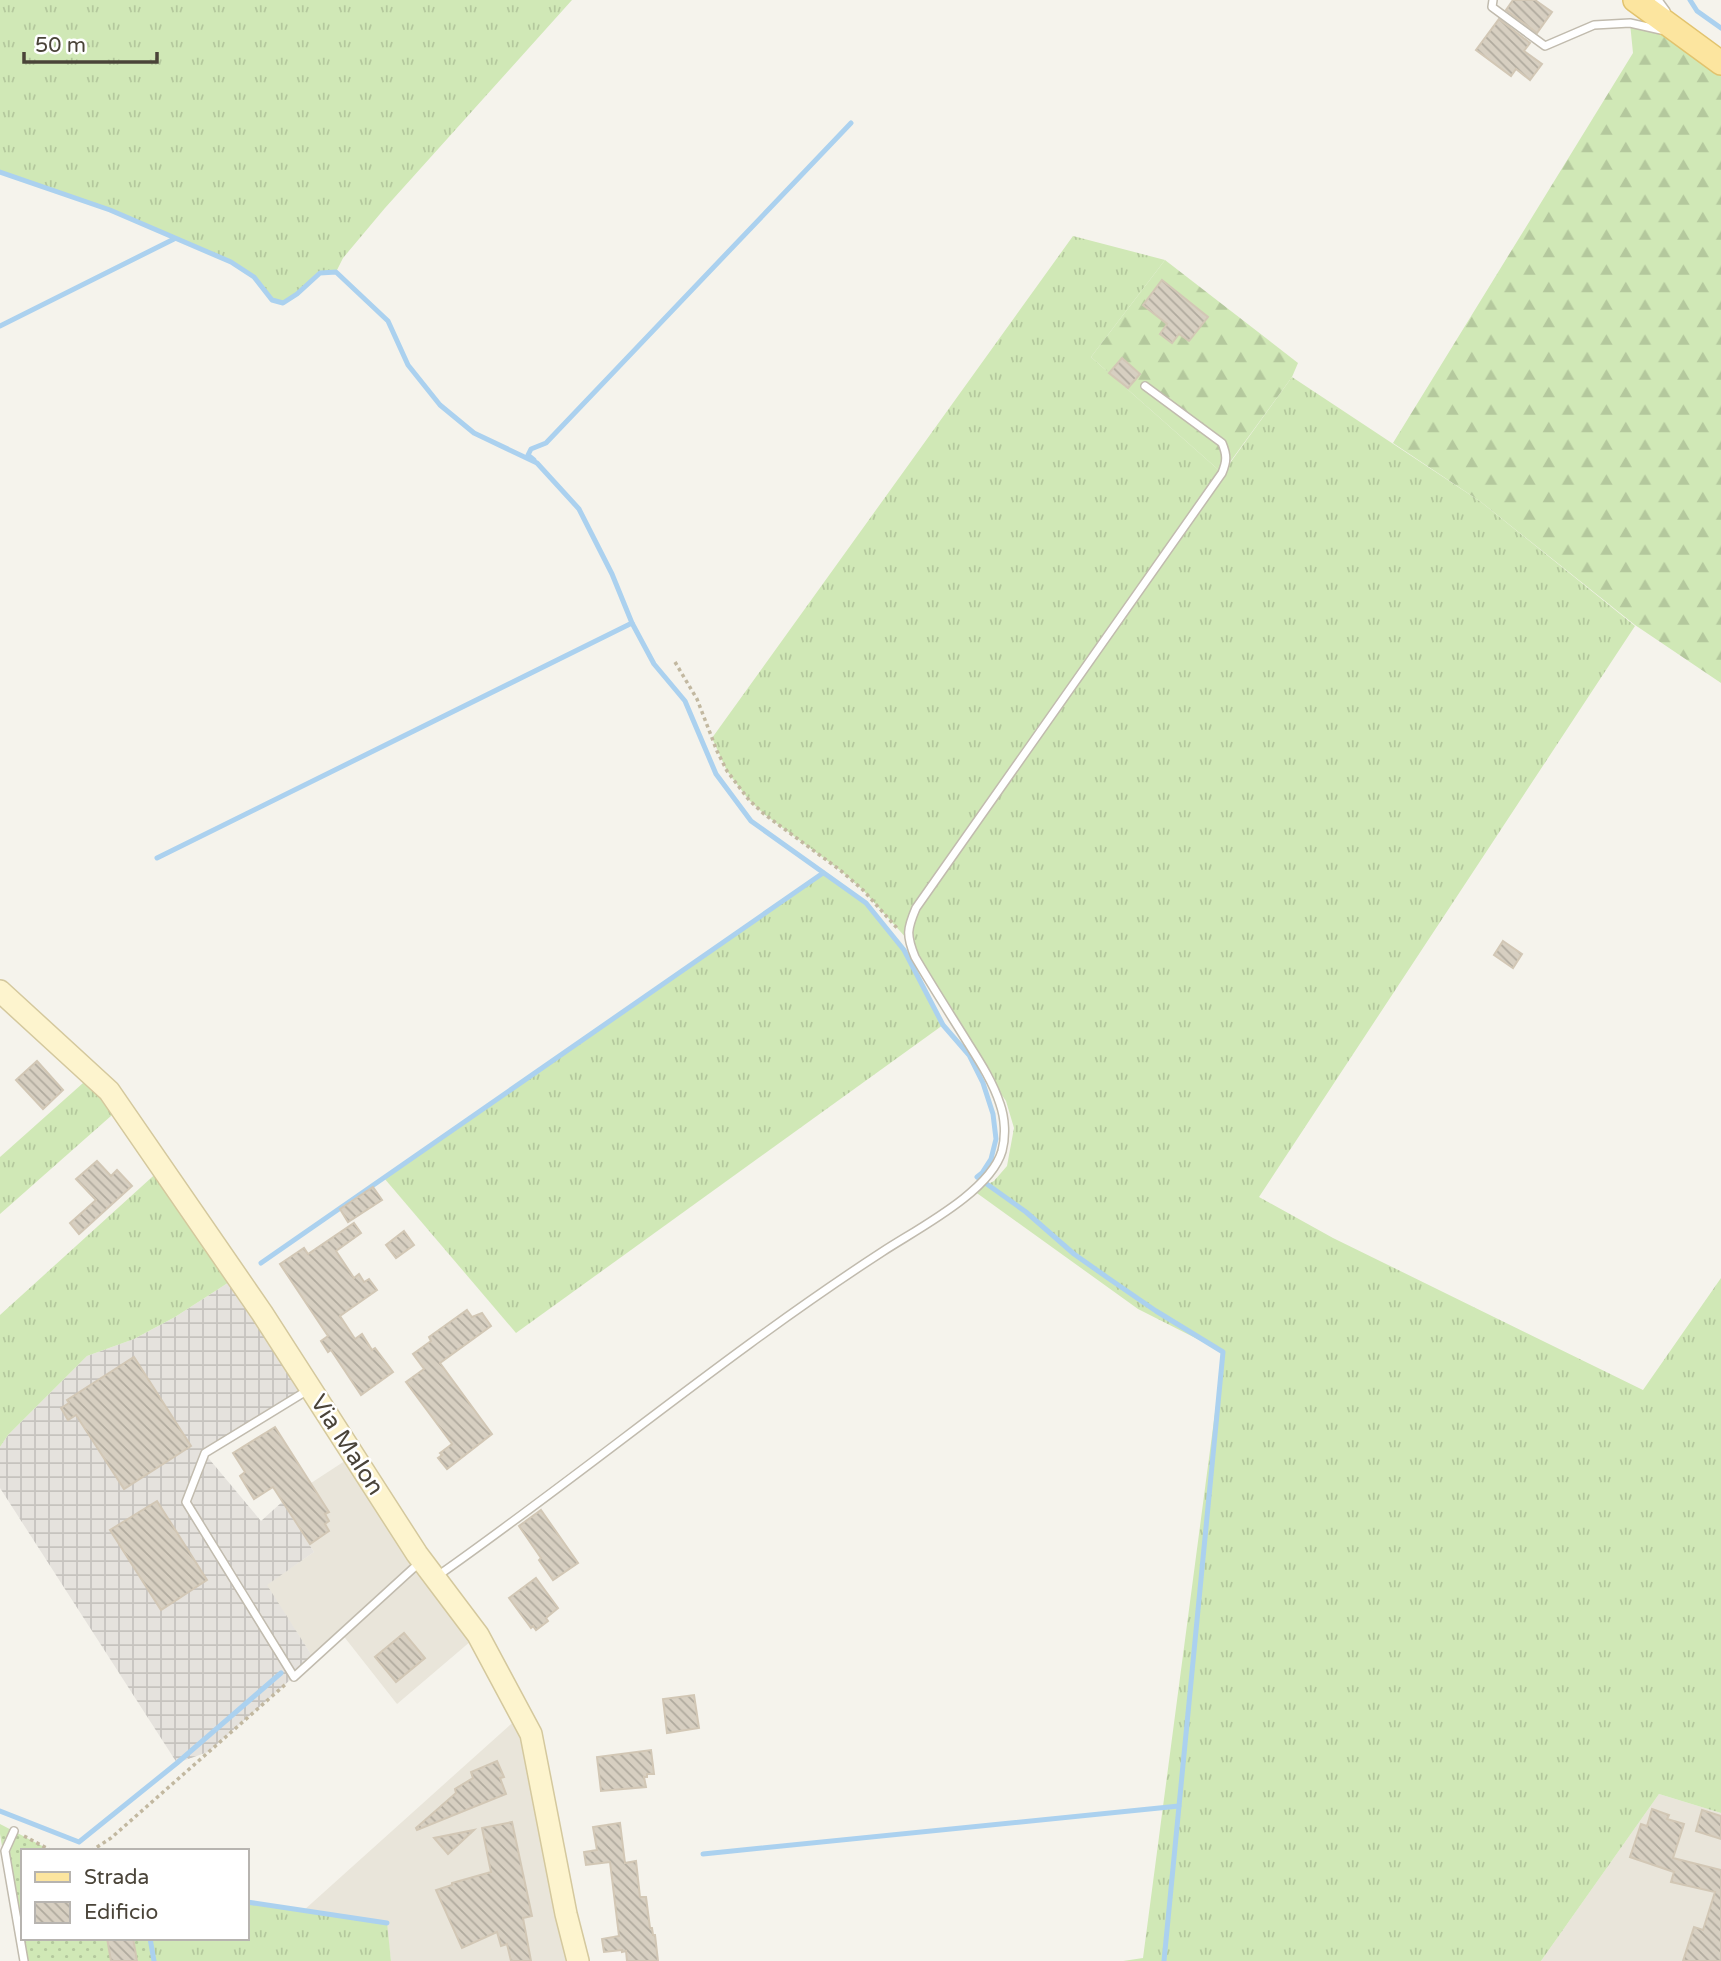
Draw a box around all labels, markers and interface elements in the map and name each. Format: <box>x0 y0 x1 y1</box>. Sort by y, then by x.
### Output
scale bar <box>24 21 158 65</box>
text: 50 m <box>35 33 86 58</box>
street label: Via Malon <box>304 1389 390 1501</box>
legend <box>21 1849 248 1940</box>
text: Strada <box>84 1865 149 1890</box>
text: Edificio <box>84 1900 158 1925</box>

